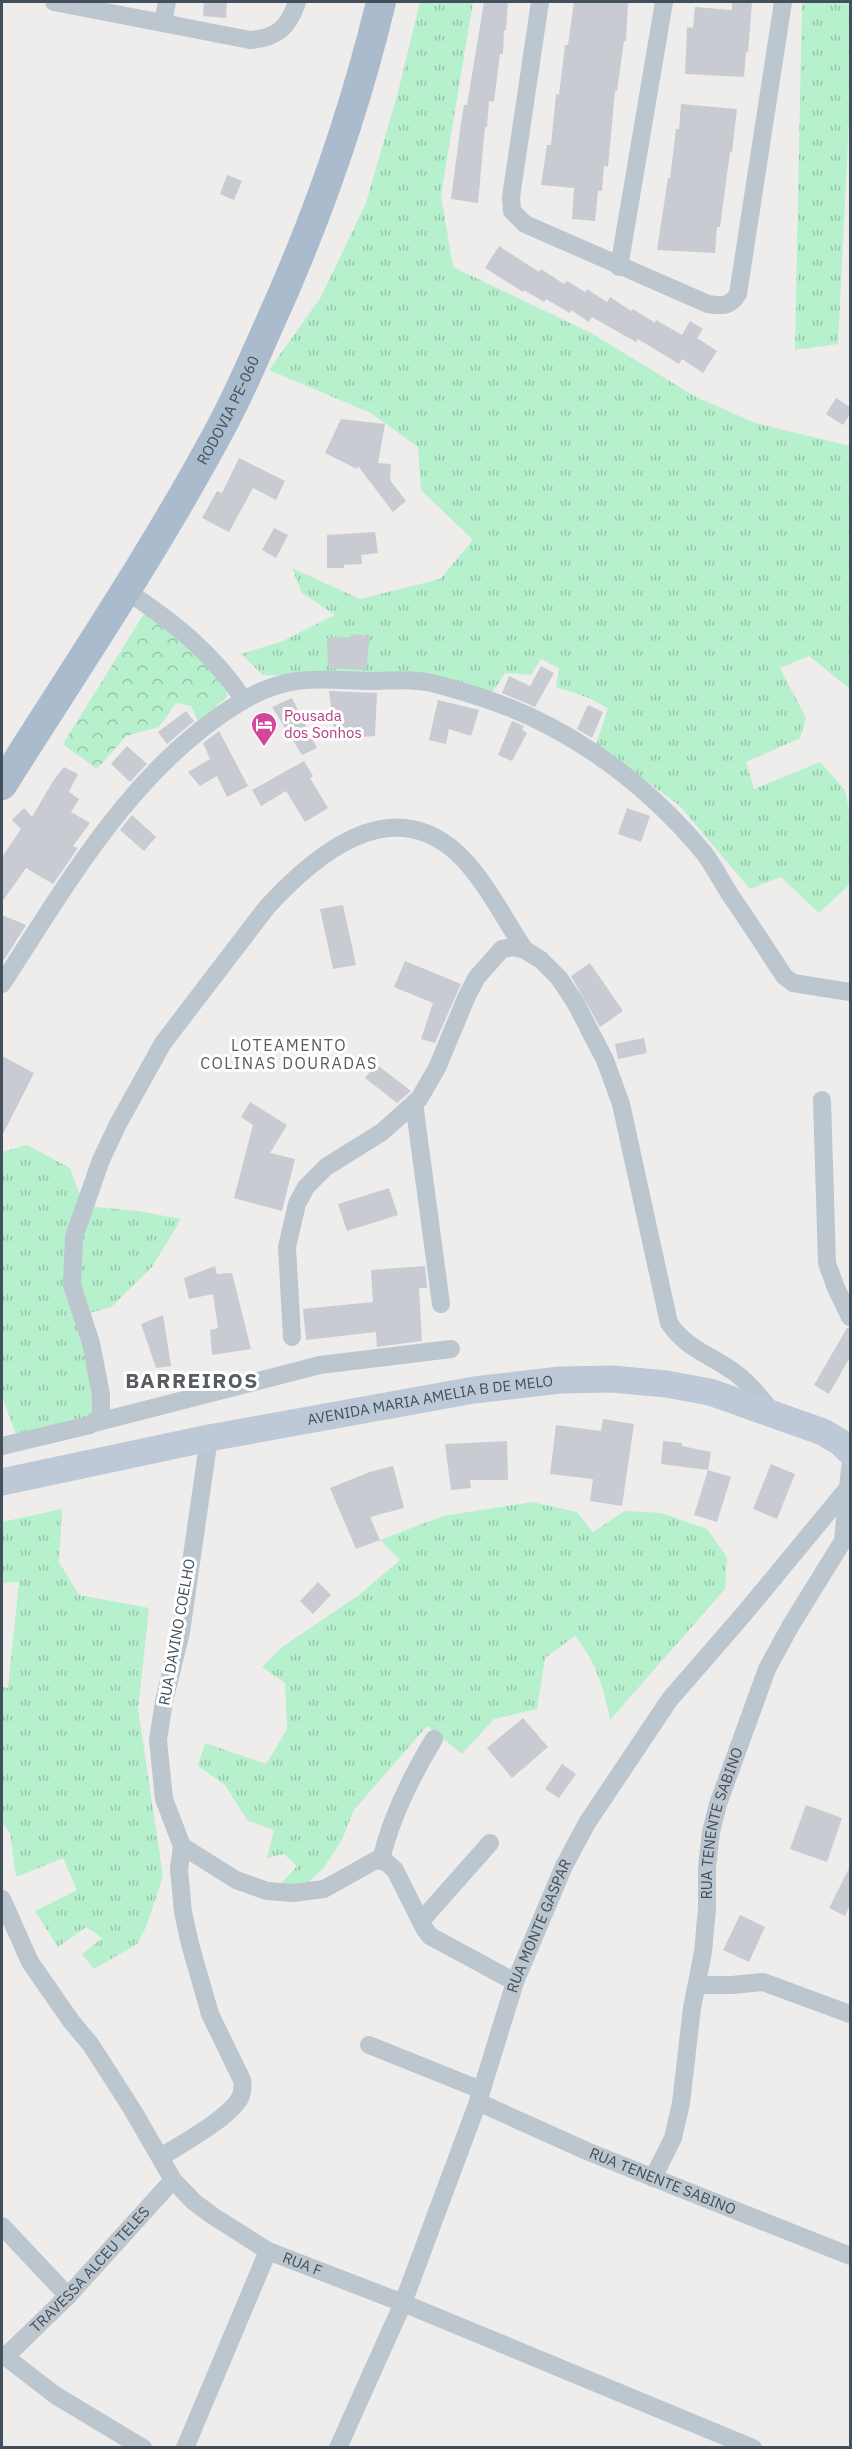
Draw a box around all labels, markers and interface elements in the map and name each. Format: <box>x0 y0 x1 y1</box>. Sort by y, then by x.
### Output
street label: RODOVIA PE-060 <box>192 353 263 468</box>
place label: Pousada dos Sonhos <box>284 706 362 742</box>
hotel icon: Pousada dos Sonhos <box>249 710 279 748</box>
district label: LOTEAMENTO COLINAS DOURADAS <box>200 1035 378 1073</box>
district label: BARREIROS <box>125 1366 259 1394</box>
street label: AVENIDA MARIA AMELIA B DE MELO <box>306 1371 554 1429</box>
street label: RUA DAVINO COELHO <box>154 1557 199 1707</box>
street label: RUA TENENTE SABINO <box>697 1745 747 1900</box>
street label: RUA MONTE GASPAR <box>502 1855 575 1995</box>
street label: RUA TENENTE SABINO <box>587 2143 739 2219</box>
street label: TRAVESSA ALCEU TELES <box>26 2202 154 2336</box>
street label: RUA F <box>280 2248 325 2280</box>

